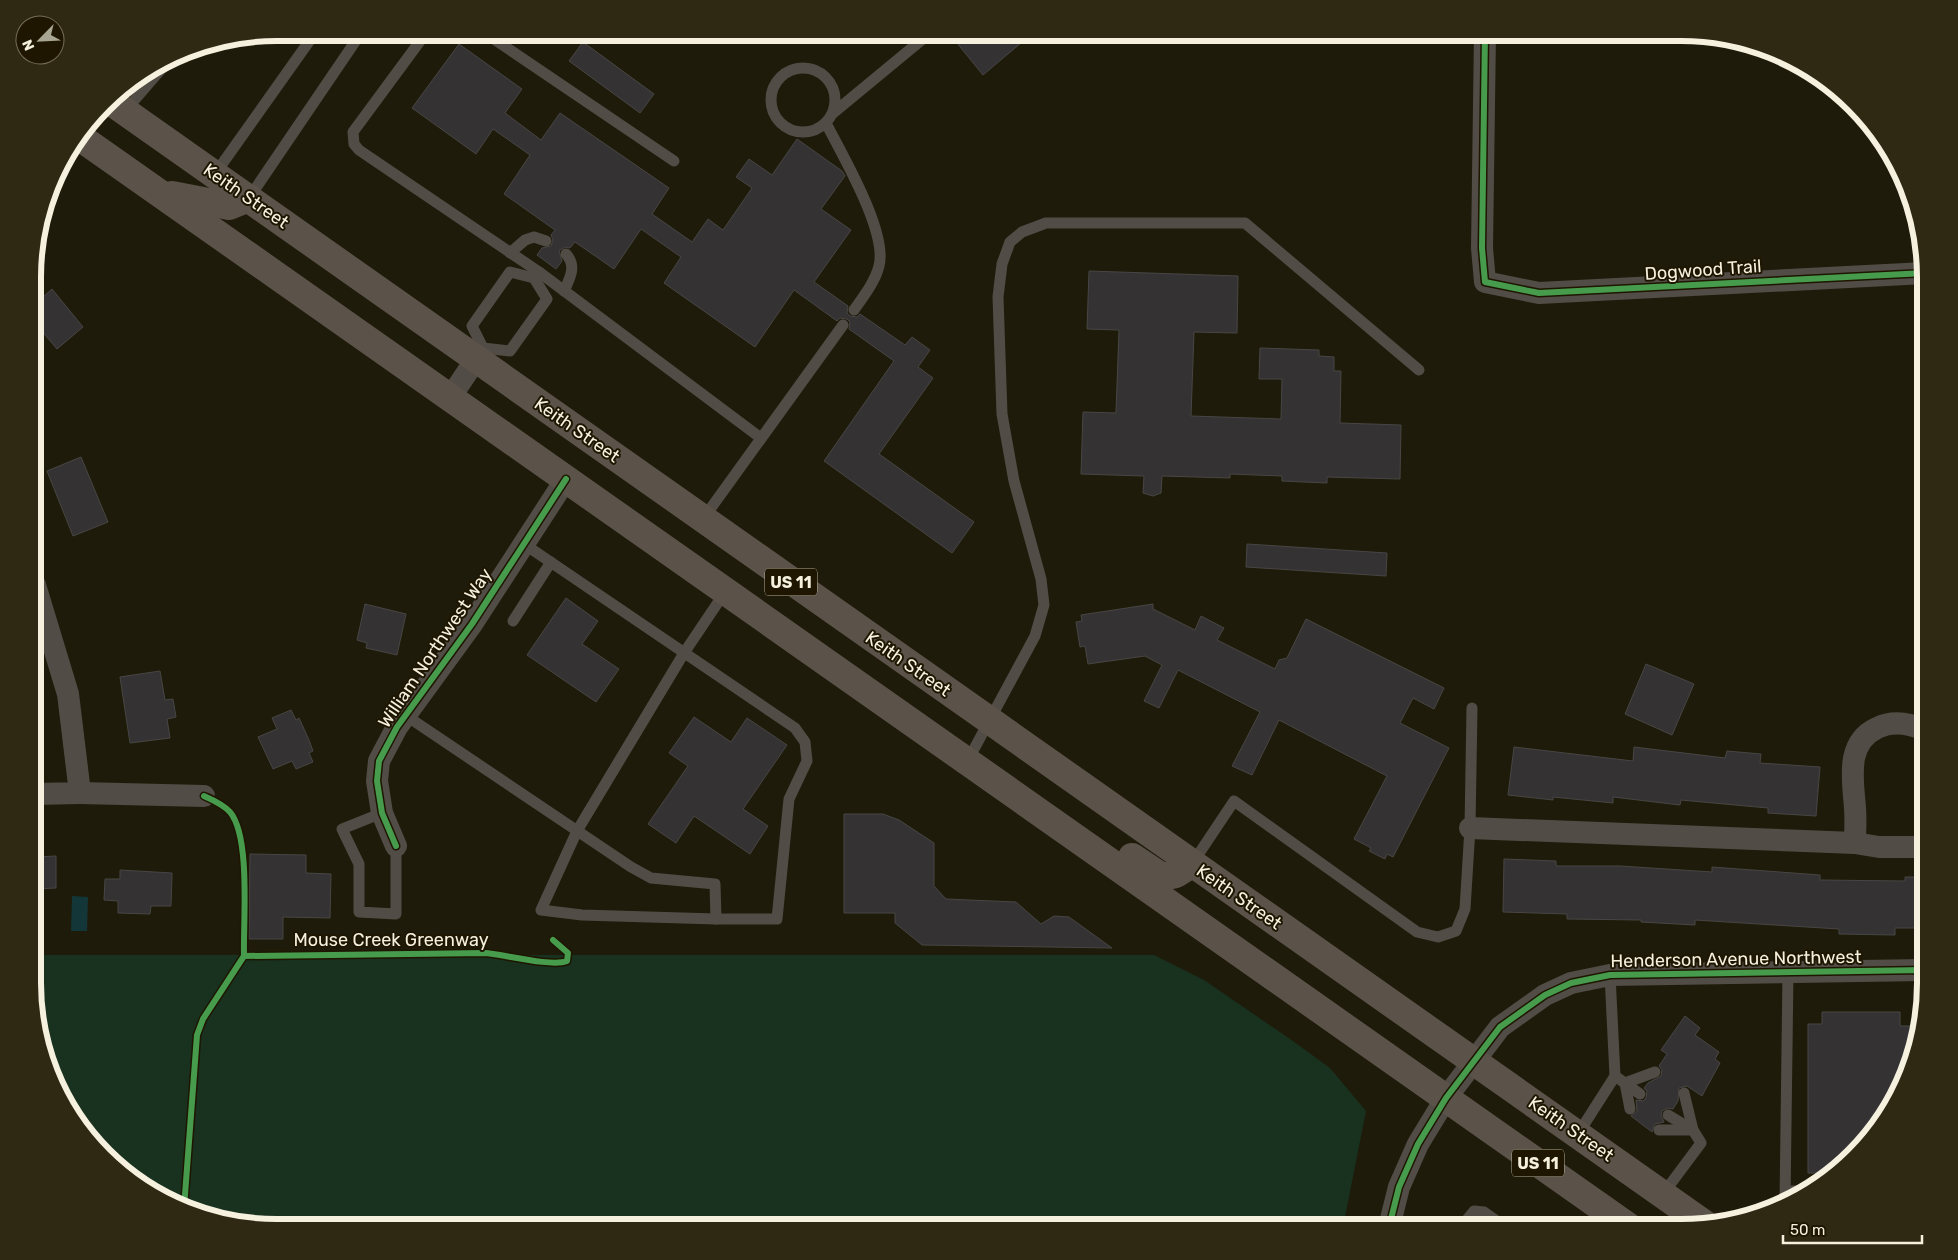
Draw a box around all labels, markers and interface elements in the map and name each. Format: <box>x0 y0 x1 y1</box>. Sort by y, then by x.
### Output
north arrow <box>15 15 65 65</box>
text: N <box>19 37 38 53</box>
street label: Keith Street <box>199 159 293 233</box>
street label: Dogwood Trail <box>1644 255 1762 285</box>
street label: Keith Street <box>530 393 624 467</box>
street label: William Northwest Way <box>373 564 497 732</box>
road number: US 11 <box>765 568 817 596</box>
street label: Keith Street <box>861 627 955 701</box>
street label: Keith Street <box>1192 860 1286 934</box>
street label: Mouse Creek Greenway <box>293 929 489 951</box>
street label: Henderson Avenue Northwest <box>1610 946 1862 972</box>
street label: Keith Street <box>1524 1092 1618 1166</box>
road number: US 11 <box>1512 1150 1564 1176</box>
scale bar <box>1783 1212 1922 1244</box>
text: 50 m <box>1790 1221 1825 1239</box>

